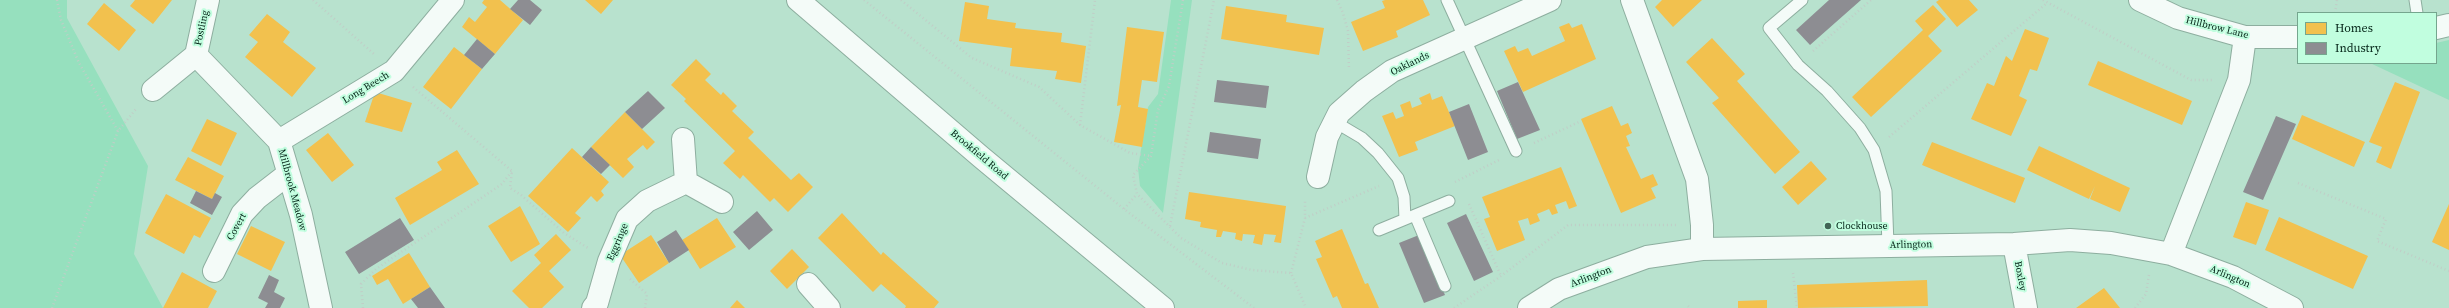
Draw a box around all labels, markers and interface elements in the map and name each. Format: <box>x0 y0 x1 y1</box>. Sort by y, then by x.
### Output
street label: Postling <box>192 9 212 47</box>
legend <box>2297 12 2437 64</box>
street label: Hillbrow Lane <box>2184 14 2250 42</box>
text: Homes <box>2335 20 2373 36</box>
text: Industry <box>2335 40 2381 56</box>
street label: Oaklands <box>1389 49 1431 79</box>
street label: Long Beech <box>340 69 392 107</box>
street label: Brookfield Road <box>948 127 1010 183</box>
street label: Millbrook Meadow <box>275 148 309 232</box>
street label: Covert <box>225 211 249 243</box>
place label: Clockhouse <box>1836 220 1888 232</box>
street label: Eggringe <box>605 221 631 263</box>
marker: Clockhouse <box>1823 221 1833 231</box>
street label: Arlington <box>1890 239 1932 251</box>
street label: Boxley <box>2011 260 2029 292</box>
street label: Arlington <box>2208 263 2252 291</box>
street label: Arlington <box>1569 264 1613 290</box>

